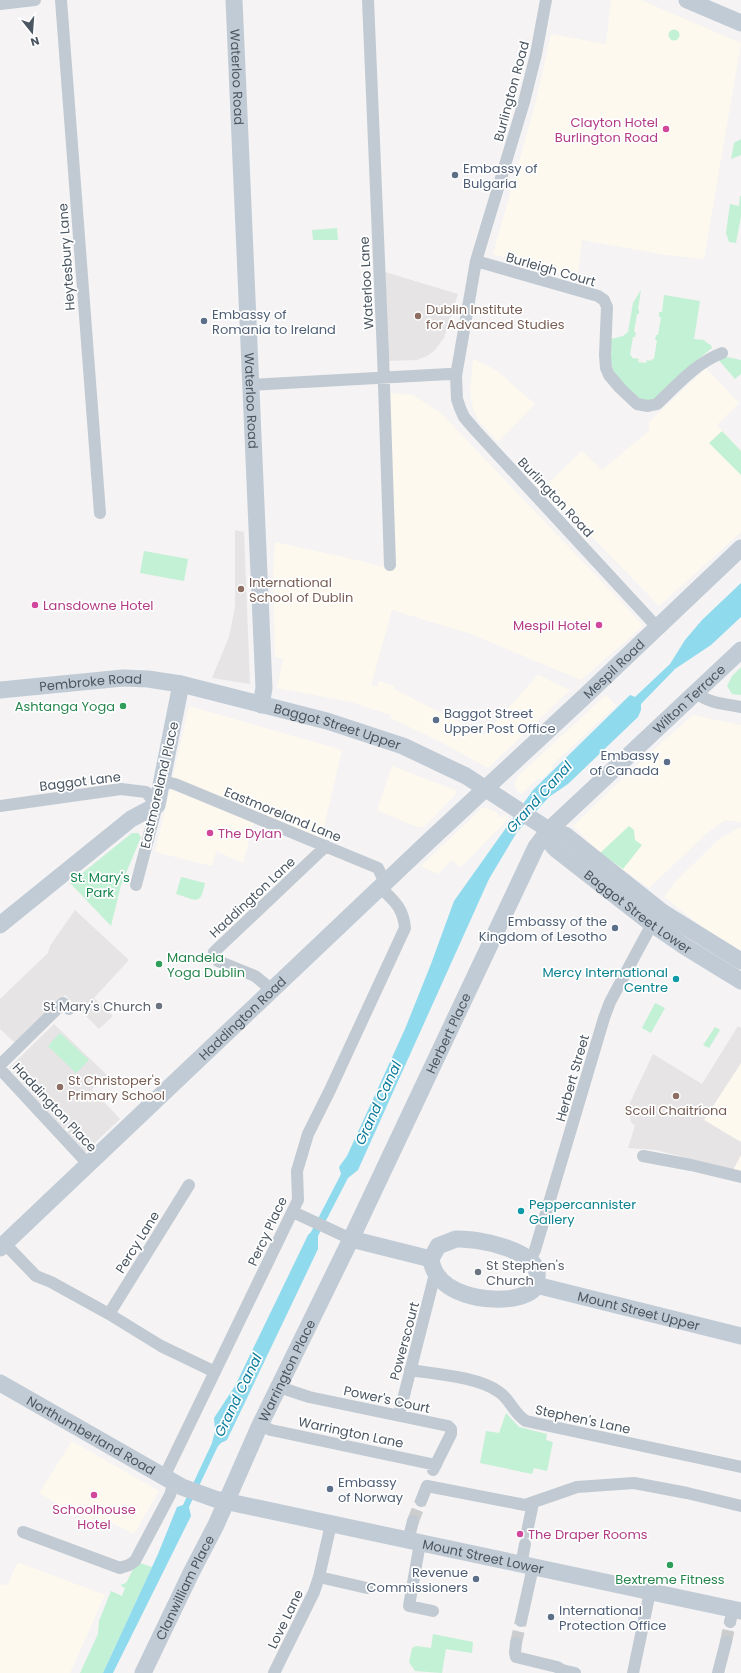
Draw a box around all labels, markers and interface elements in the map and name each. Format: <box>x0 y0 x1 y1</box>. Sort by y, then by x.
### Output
north arrow <box>12 12 52 52</box>
street label: Waterloo Road <box>225 28 248 125</box>
text: N <box>29 33 41 50</box>
street label: Burlington Road <box>489 39 534 143</box>
place label: Clayton Hotel Burlington Road <box>555 113 658 147</box>
marker: Clayton Hotel Burlington Road <box>661 124 671 134</box>
place label: Embassy of Bulgaria <box>463 159 538 193</box>
marker: Embassy of Bulgaria <box>450 170 460 180</box>
street label: Heytesbury Lane <box>53 203 80 311</box>
street label: Waterloo Lane <box>355 236 378 330</box>
street label: Burleigh Court <box>504 248 598 291</box>
place label: Dublin Institute for Advanced Studies <box>426 300 565 334</box>
place label: Embassy of Romania to Ireland <box>212 305 336 339</box>
marker: Dublin Institute for Advanced Studies <box>413 311 423 321</box>
marker: Embassy of Romania to Ireland <box>199 316 209 326</box>
street label: Waterloo Road <box>239 352 263 449</box>
street label: Burlington Road <box>513 453 598 542</box>
place label: International School of Dublin <box>249 573 353 607</box>
marker: International School of Dublin <box>236 584 246 594</box>
place label: Lansdowne Hotel <box>43 596 153 615</box>
marker: Lansdowne Hotel <box>30 600 40 610</box>
place label: Mespil Hotel <box>513 616 591 635</box>
marker: Mespil Hotel <box>594 620 604 630</box>
street label: Mespil Road <box>579 635 649 703</box>
street label: Wilton Terrace <box>649 660 730 738</box>
street label: Pembroke Road <box>38 669 142 696</box>
place label: Ashtanga Yoga <box>15 697 115 716</box>
street label: Baggot Street Upper <box>272 699 403 755</box>
marker: Ashtanga Yoga <box>118 701 128 711</box>
place label: Baggot Street Upper Post Office <box>444 704 556 738</box>
marker: Baggot Street Upper Post Office <box>431 715 441 725</box>
street label: Eastmoreland Place <box>136 720 183 850</box>
place label: Embassy of Canada <box>589 746 660 780</box>
water label: Grand Canal <box>501 756 577 837</box>
marker: Embassy of Canada <box>662 757 672 767</box>
street label: Baggot Lane <box>38 767 122 796</box>
street label: Eastmoreland Lane <box>221 782 344 847</box>
place label: The Dylan <box>218 824 282 843</box>
marker: The Dylan <box>205 828 215 838</box>
street label: Haddington Lane <box>205 852 300 942</box>
street label: Baggot Street Lower <box>580 866 695 959</box>
park label: St. Mary's Park <box>70 868 130 902</box>
place label: Embassy of the Kingdom of Lesotho <box>479 912 607 946</box>
marker: Embassy of the Kingdom of Lesotho <box>610 923 620 933</box>
place label: Mandela Yoga Dublin <box>167 948 245 982</box>
marker: Mandela Yoga Dublin <box>154 959 164 969</box>
place label: Mercy International Centre <box>542 963 668 997</box>
street label: Haddington Road <box>195 972 291 1065</box>
marker: Mercy International Centre <box>671 974 681 984</box>
street label: Herbert Place <box>421 990 476 1077</box>
place label: St Mary's Church <box>43 997 151 1016</box>
marker: St Mary's Church <box>154 1001 164 1011</box>
street label: Herbert Street <box>551 1032 594 1124</box>
water label: Grand Canal <box>350 1057 406 1148</box>
street label: Haddington Place <box>8 1058 101 1156</box>
place label: St Christoper's Primary School <box>68 1071 165 1105</box>
marker: St Christoper's Primary School <box>55 1082 65 1092</box>
marker: Scoil Chaitríona <box>671 1091 681 1101</box>
place label: Scoil Chaitríona <box>625 1101 727 1120</box>
street label: Percy Place <box>243 1193 292 1269</box>
place label: Peppercannister Gallery <box>529 1195 636 1229</box>
marker: Peppercannister Gallery <box>516 1206 526 1216</box>
street label: Percy Lane <box>111 1208 164 1277</box>
place label: St Stephen's Church <box>486 1256 565 1290</box>
marker: St Stephen's Church <box>473 1267 483 1277</box>
street label: Mount Street Upper <box>576 1287 702 1335</box>
street label: Powerscourt <box>385 1300 424 1382</box>
street label: Warrington Place <box>254 1316 320 1425</box>
water label: Grand Canal <box>209 1350 267 1440</box>
street label: Power's Court <box>342 1381 432 1418</box>
street label: Northumberland Road <box>23 1391 159 1480</box>
street label: Stephen's Lane <box>533 1400 632 1439</box>
street label: Warrington Lane <box>297 1412 405 1453</box>
place label: Embassy of Norway <box>338 1473 404 1507</box>
marker: Embassy of Norway <box>325 1484 335 1494</box>
marker: Schoolhouse Hotel <box>89 1490 99 1500</box>
place label: Schoolhouse Hotel <box>52 1500 136 1534</box>
place label: The Draper Rooms <box>528 1525 648 1544</box>
marker: The Draper Rooms <box>515 1529 525 1539</box>
street label: Clanwilliam Place <box>151 1532 219 1644</box>
street label: Mount Street Lower <box>421 1534 546 1579</box>
marker: Bextreme Fitness <box>665 1560 675 1570</box>
place label: Revenue Commissioners <box>367 1563 468 1597</box>
place label: Bextreme Fitness <box>615 1570 725 1589</box>
marker: Revenue Commissioners <box>471 1574 481 1584</box>
street label: Love Lane <box>263 1586 308 1652</box>
place label: International Protection Office <box>559 1601 666 1635</box>
marker: International Protection Office <box>546 1612 556 1622</box>

